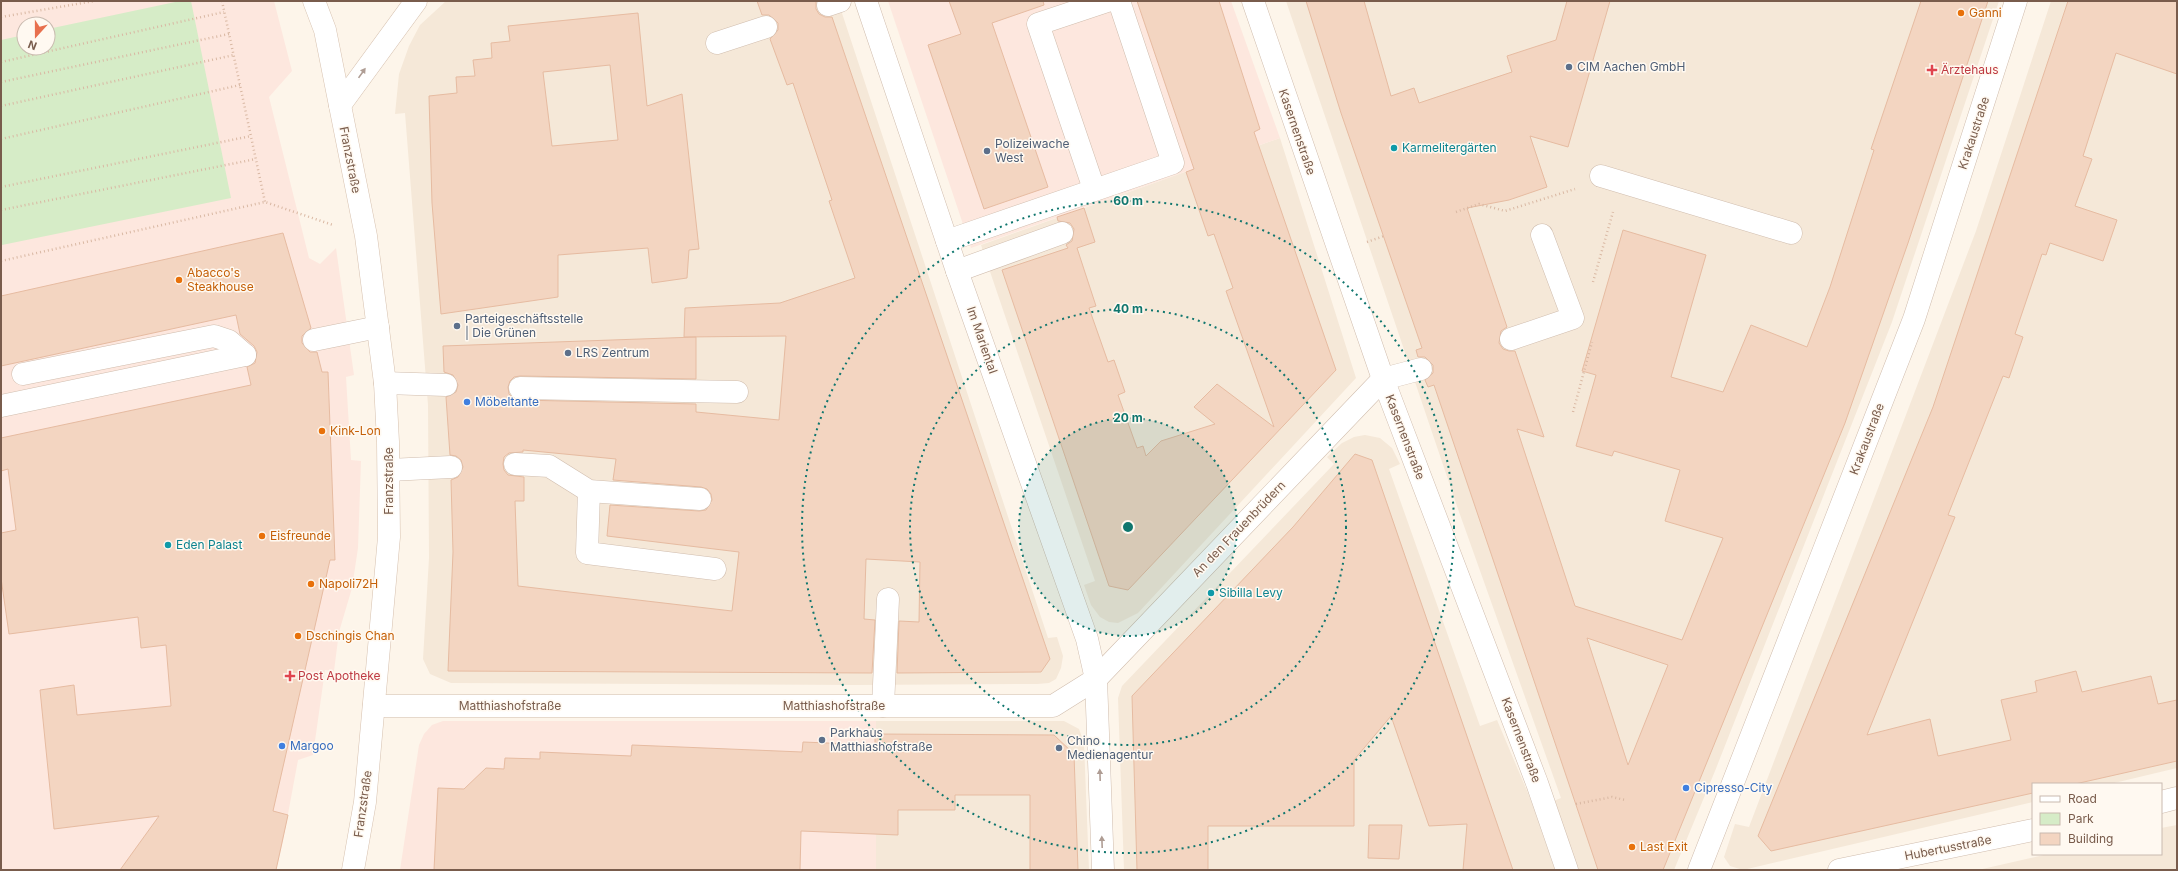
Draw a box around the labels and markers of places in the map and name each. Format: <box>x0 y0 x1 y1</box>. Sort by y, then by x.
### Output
place label: Ganni <box>1969 5 2002 20</box>
marker: Ganni <box>1956 8 1966 18</box>
place label: CIM Aachen GmbH <box>1577 59 1685 74</box>
marker: CIM Aachen GmbH <box>1564 62 1574 72</box>
place label: Ärztehaus <box>1941 62 1999 77</box>
marker: Ärztehaus <box>1926 64 1938 76</box>
place label: Polizeiwache West <box>995 136 1069 165</box>
place label: Karmelitergärten <box>1402 140 1497 155</box>
marker: Karmelitergärten <box>1389 143 1399 153</box>
marker: Polizeiwache West <box>982 146 992 156</box>
place label: Abacco's Steakhouse <box>187 265 254 294</box>
marker: Abacco's Steakhouse <box>174 275 184 285</box>
place label: Parteigeschäftsstelle | Die Grünen <box>465 311 583 340</box>
marker: Parteigeschäftsstelle | Die Grünen <box>452 321 462 331</box>
place label: LRS Zentrum <box>576 345 649 360</box>
marker: LRS Zentrum <box>563 348 573 358</box>
place label: Möbeltante <box>475 394 539 409</box>
marker: Möbeltante <box>462 397 472 407</box>
place label: Kink-Lon <box>330 423 381 438</box>
marker: Kink-Lon <box>317 426 327 436</box>
centre of rings <box>1121 520 1135 534</box>
place label: Eisfreunde <box>270 528 331 543</box>
marker: Eisfreunde <box>257 531 267 541</box>
place label: Eden Palast <box>176 537 242 552</box>
marker: Eden Palast <box>163 540 173 550</box>
place label: Napoli72H <box>319 576 378 591</box>
marker: Napoli72H <box>306 579 316 589</box>
place label: Sibilla Levy <box>1219 585 1283 600</box>
marker: Sibilla Levy <box>1206 588 1216 598</box>
place label: Dschingis Chan <box>306 628 395 643</box>
marker: Dschingis Chan <box>293 631 303 641</box>
place label: Post Apotheke <box>298 668 381 683</box>
marker: Post Apotheke <box>285 671 295 681</box>
place label: Parkhaus Matthiashofstraße <box>830 725 933 754</box>
place label: Chino Medienagentur <box>1067 733 1153 762</box>
marker: Parkhaus Matthiashofstraße <box>817 735 827 745</box>
place label: Margoo <box>290 738 334 753</box>
marker: Margoo <box>277 741 287 751</box>
marker: Chino Medienagentur <box>1054 743 1064 753</box>
place label: Cipresso-City <box>1694 780 1773 795</box>
marker: Cipresso-City <box>1681 783 1691 793</box>
place label: Last Exit <box>1640 839 1688 854</box>
marker: Last Exit <box>1627 842 1637 852</box>

